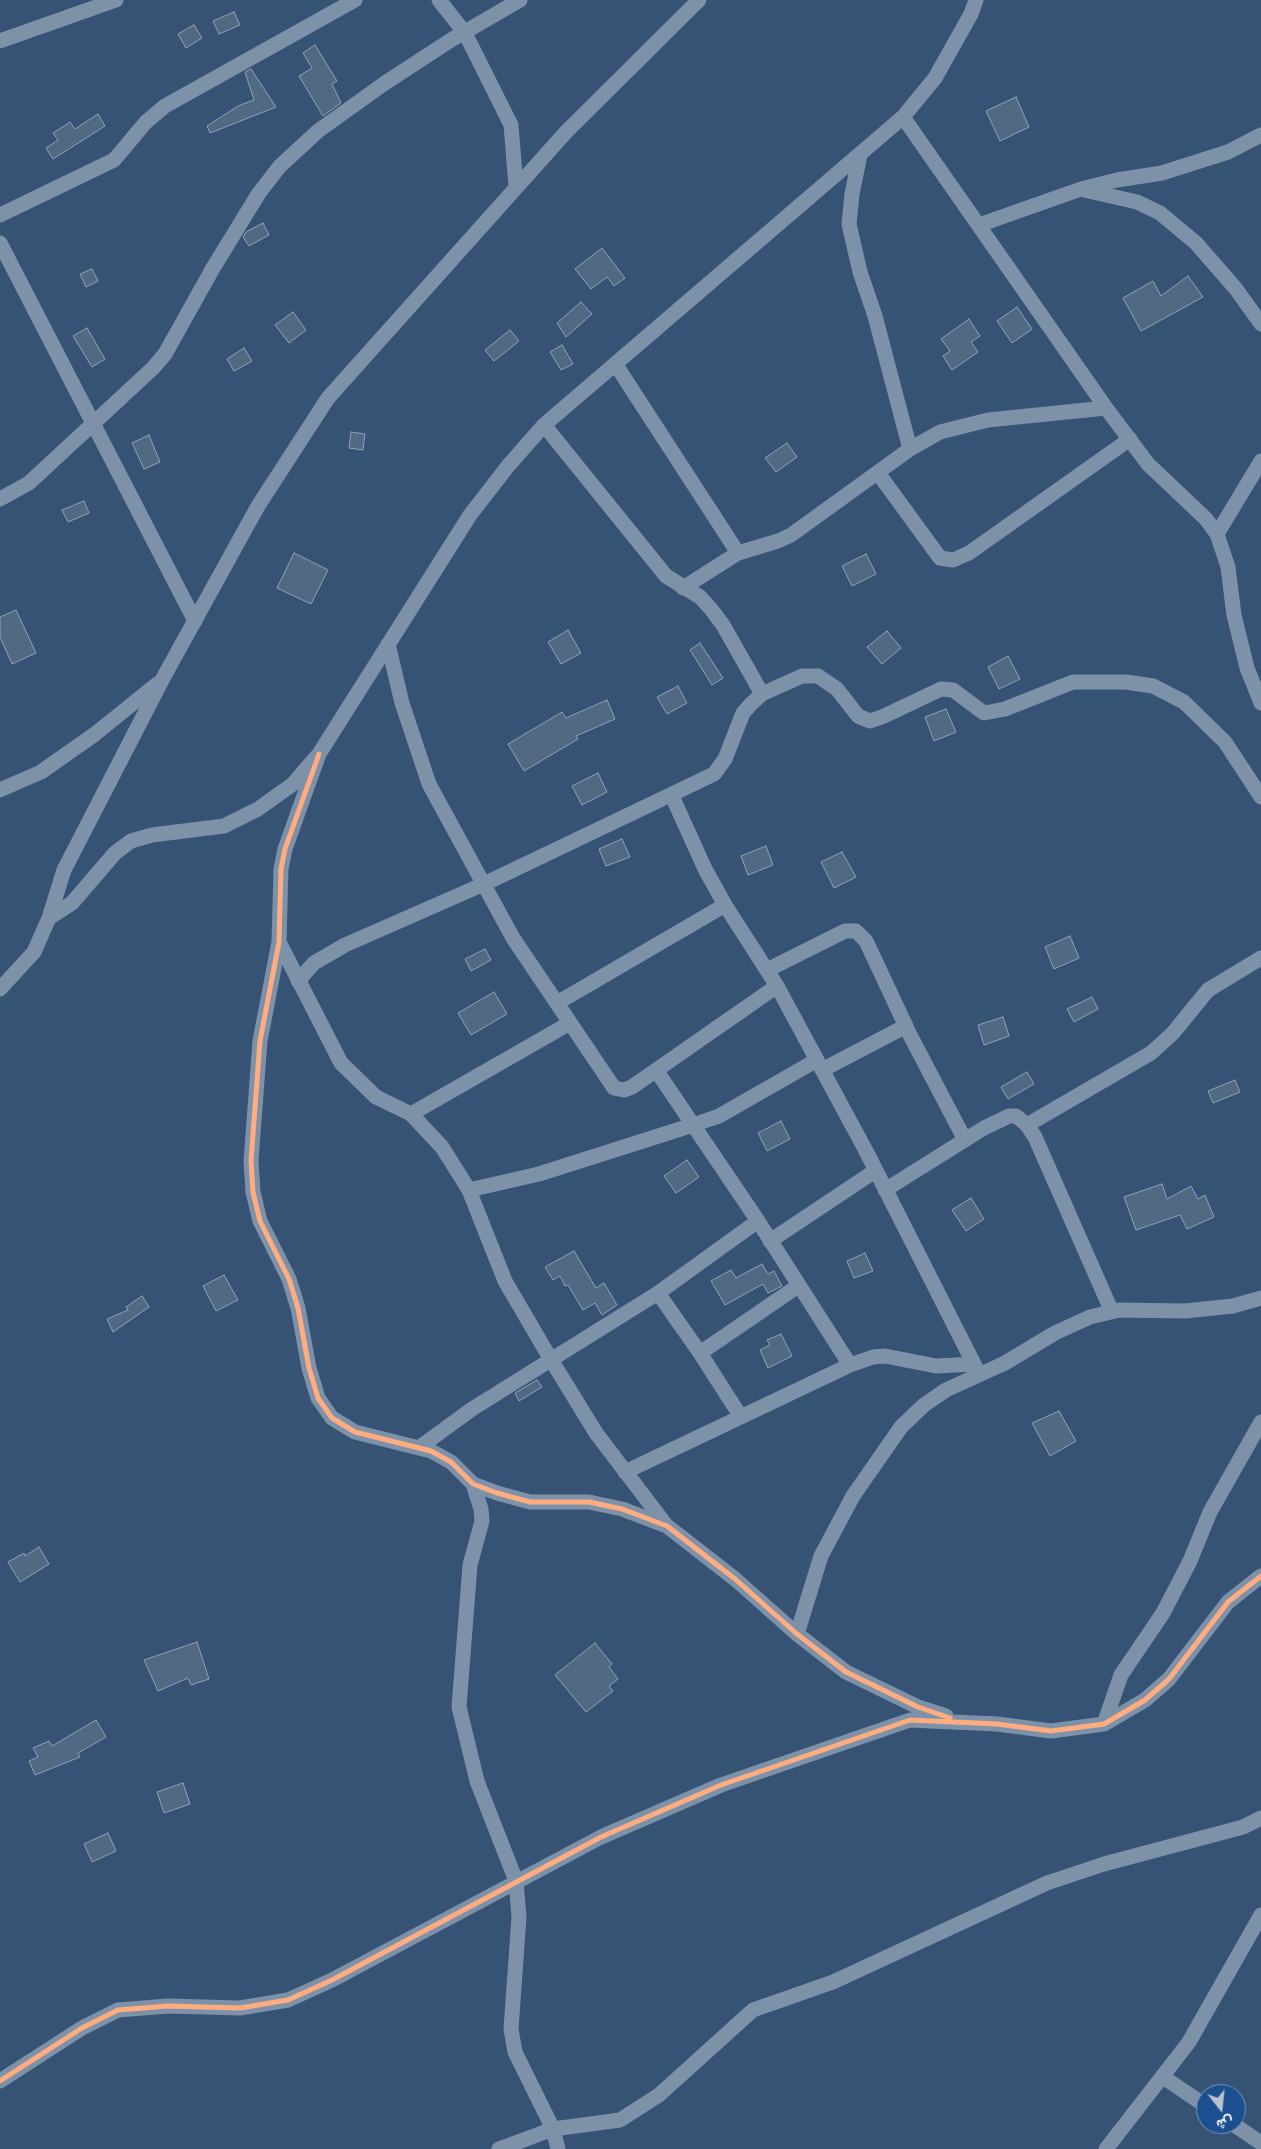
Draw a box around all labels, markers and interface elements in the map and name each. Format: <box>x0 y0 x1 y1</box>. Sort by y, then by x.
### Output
north arrow <box>1196 2084 1246 2134</box>
text: ش <box>1215 2112 1235 2133</box>

